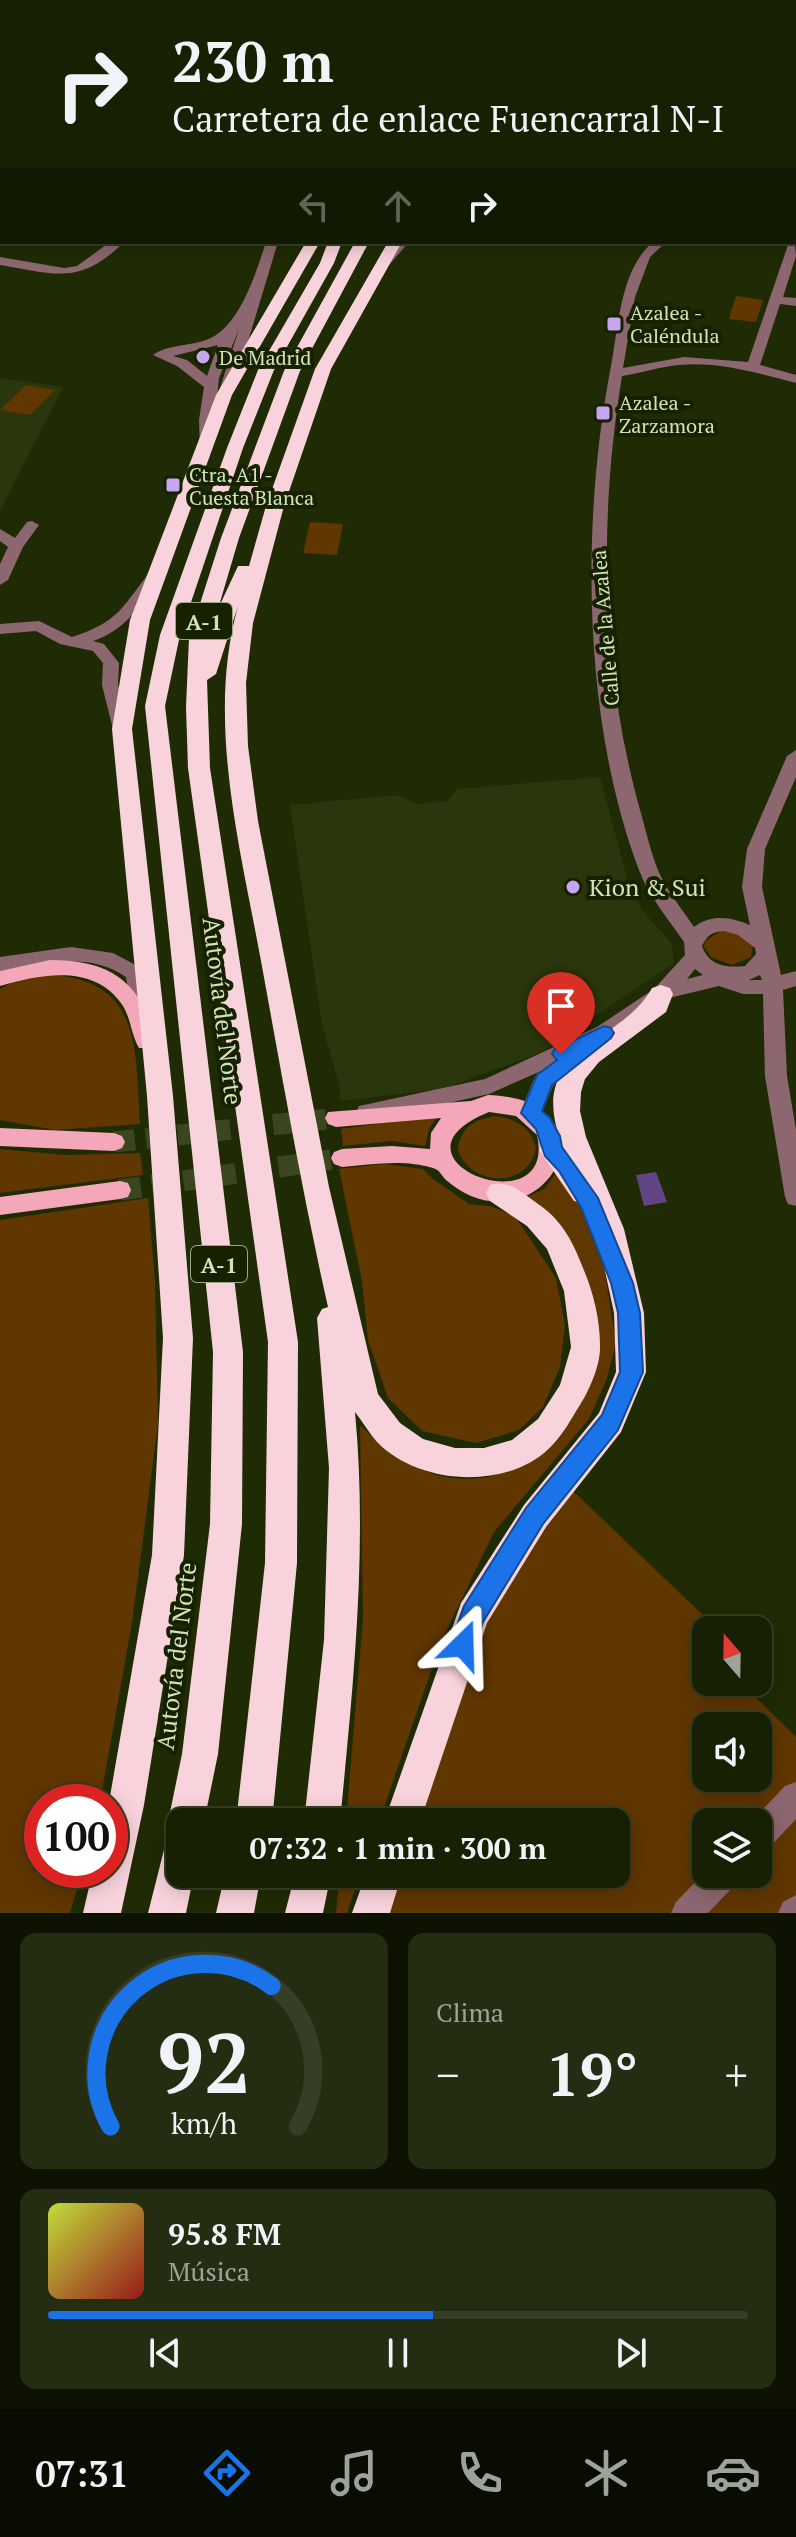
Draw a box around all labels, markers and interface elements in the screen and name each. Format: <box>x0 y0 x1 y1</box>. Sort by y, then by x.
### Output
text: 230 m <box>172 24 334 98</box>
icon: right <box>40 32 144 136</box>
text: Carretera de enlace Fuencarral N-I <box>172 95 724 142</box>
icon: left <box>292 184 336 228</box>
icon: ahead <box>376 184 420 228</box>
icon: right <box>460 184 504 228</box>
place label: Azalea - Caléndula <box>630 299 720 349</box>
marker: Azalea - Caléndula <box>605 315 623 333</box>
place label: De Madrid <box>219 344 311 371</box>
marker: De Madrid <box>194 348 212 366</box>
place label: Azalea - Zarzamora <box>619 389 715 439</box>
marker: Azalea - Zarzamora <box>594 404 612 422</box>
place label: Ctra. A1 - Cuesta Blanca <box>189 461 314 511</box>
marker: Ctra. A1 - Cuesta Blanca <box>164 476 182 494</box>
street label: Calle de la Azalea <box>585 549 625 707</box>
road number: A-1 <box>176 603 232 639</box>
place label: Kion & Sui <box>589 871 706 903</box>
marker: Kion & Sui <box>564 878 582 896</box>
street label: Autovía del Norte <box>196 915 250 1107</box>
pin <box>527 972 595 1054</box>
icon: arrive <box>539 984 583 1028</box>
road number: A-1 <box>191 1246 247 1282</box>
street label: Autovía del Norte <box>149 1560 203 1752</box>
position arrow <box>421 1603 505 1687</box>
north arrow <box>692 1616 772 1696</box>
map controls <box>692 1616 772 1888</box>
button: sound <box>692 1712 772 1792</box>
speed limit sign: 100 <box>24 1784 128 1888</box>
button: layers <box>692 1808 772 1888</box>
text: 07:32 · 1 min · 300 m <box>250 1828 546 1868</box>
text: Clima <box>436 1995 504 2029</box>
text: 92 <box>157 2007 251 2117</box>
text: 19° <box>546 2034 638 2113</box>
text: − <box>436 2045 459 2104</box>
text: + <box>725 2045 748 2104</box>
text: km/h <box>171 2104 237 2142</box>
text: 95.8 FM <box>168 2214 281 2254</box>
text: Música <box>168 2254 250 2288</box>
icon: previous <box>143 2331 187 2375</box>
icon: pause <box>376 2331 420 2375</box>
icon: next <box>609 2331 653 2375</box>
icon: directions <box>199 2445 255 2501</box>
icon: music <box>326 2445 382 2501</box>
icon: phone <box>452 2445 508 2501</box>
icon: climate <box>578 2445 634 2501</box>
icon: car <box>705 2445 761 2501</box>
text: 07:31 <box>35 2450 129 2497</box>

